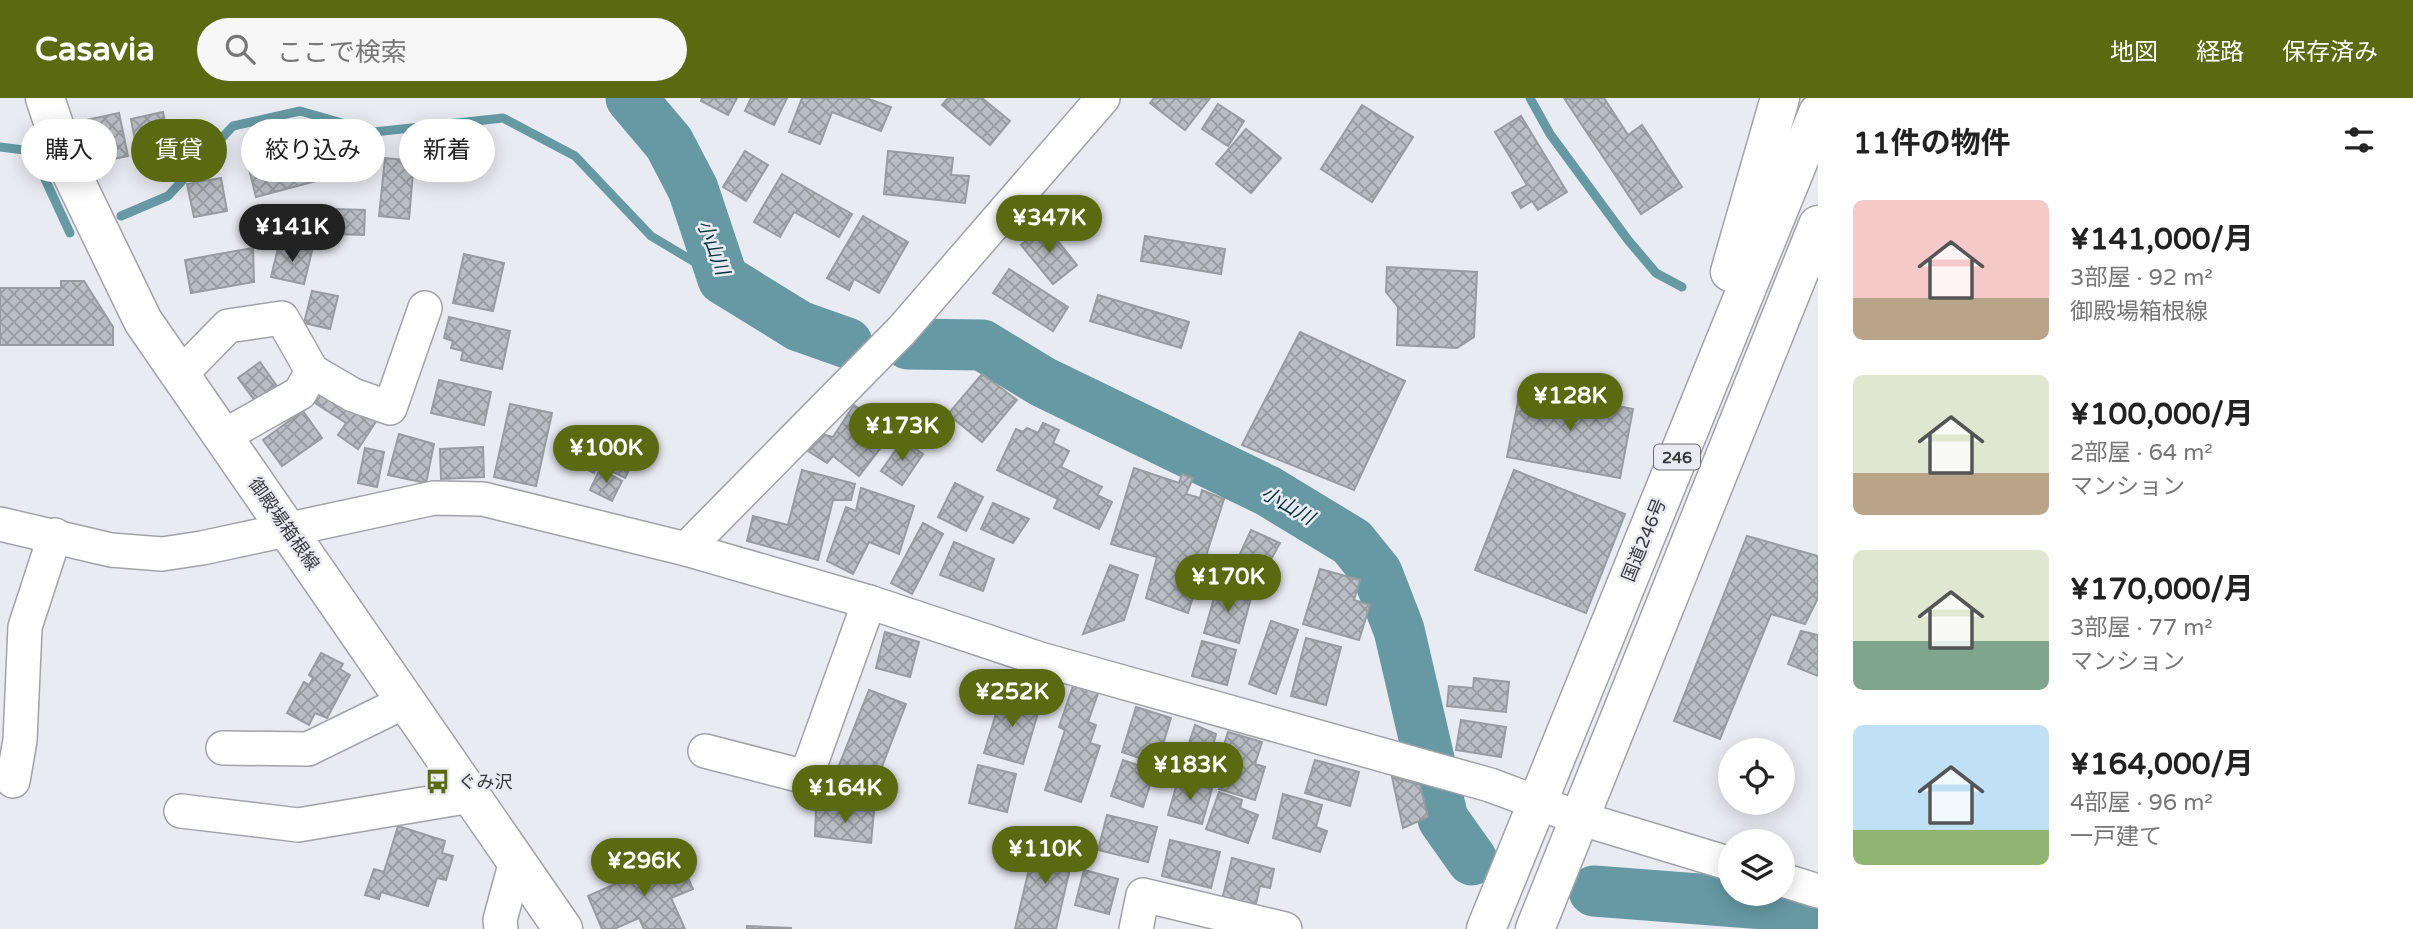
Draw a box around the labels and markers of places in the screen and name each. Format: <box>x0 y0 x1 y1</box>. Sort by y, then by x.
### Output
pin: ¥347K <box>1000 195 1098 255</box>
pin: ¥141K <box>243 204 341 264</box>
pin: ¥128K <box>1521 374 1619 433</box>
pin: ¥173K <box>853 404 951 463</box>
pin: ¥100K <box>557 426 655 485</box>
pin: ¥170K <box>1179 554 1277 614</box>
pin: ¥252K <box>963 670 1061 729</box>
pin: ¥183K <box>1141 742 1239 802</box>
pin: ¥164K <box>796 766 894 825</box>
bus stop icon: ぐみ沢 <box>424 768 452 796</box>
place label: ぐみ沢 <box>458 771 513 793</box>
pin: ¥110K <box>996 826 1094 886</box>
pin: ¥296K <box>595 838 693 898</box>

